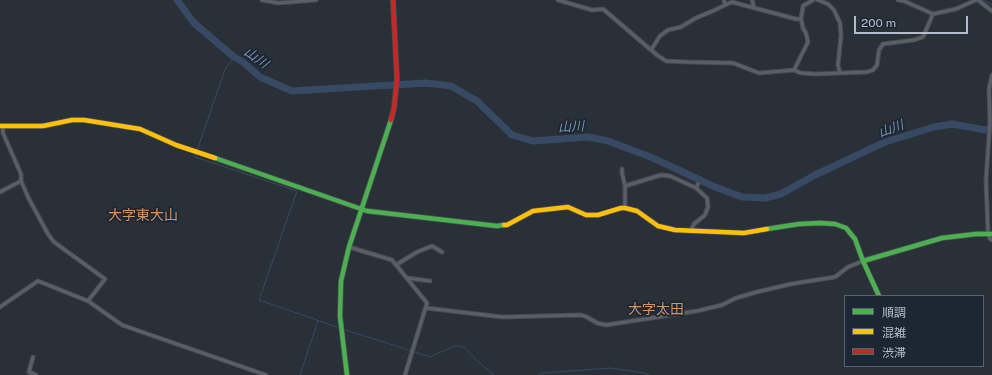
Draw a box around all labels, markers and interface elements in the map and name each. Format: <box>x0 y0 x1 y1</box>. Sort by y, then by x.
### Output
scale bar <box>856 8 970 34</box>
text: 200 m <box>861 16 896 30</box>
water label: 山川 <box>241 44 271 72</box>
water label: 山川 <box>876 117 906 141</box>
water label: 山川 <box>558 119 584 135</box>
district label: 大字東大山 <box>108 208 178 224</box>
legend <box>844 295 984 367</box>
district label: 大字太田 <box>628 302 684 318</box>
text: 順調 <box>882 306 906 320</box>
text: 混雑 <box>882 326 906 340</box>
text: 渋滞 <box>882 346 906 360</box>

